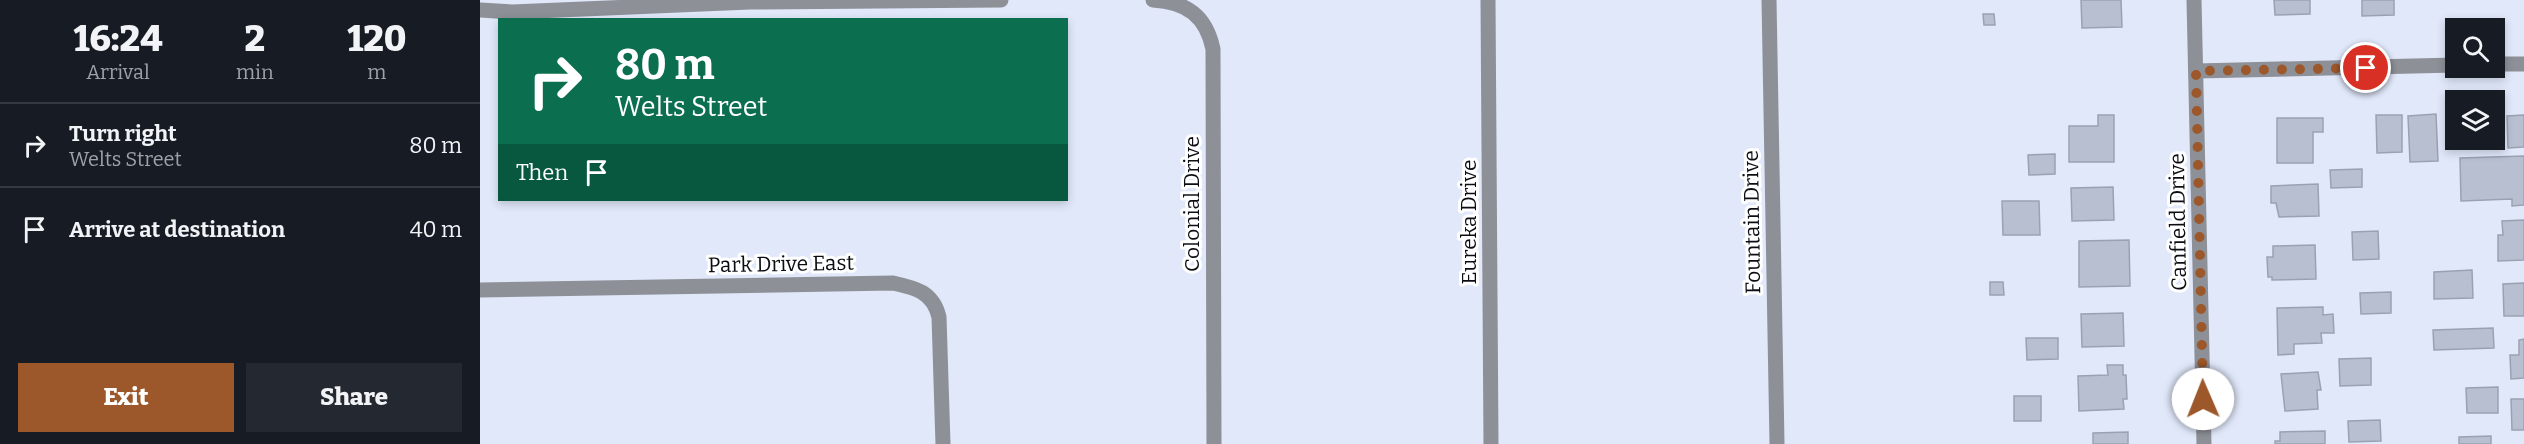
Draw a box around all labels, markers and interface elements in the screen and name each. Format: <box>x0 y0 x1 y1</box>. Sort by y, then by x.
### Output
text: 16:24 <box>73 17 163 61</box>
text: 2 <box>245 17 265 61</box>
text: 120 <box>347 17 406 61</box>
map controls <box>2445 18 2505 150</box>
button: search <box>2445 18 2505 78</box>
text: 80 m <box>615 40 715 90</box>
icon: right <box>516 42 594 120</box>
pin <box>2340 42 2391 93</box>
icon: arrive <box>2349 51 2382 84</box>
text: Arrival <box>86 60 150 84</box>
text: min <box>236 60 274 84</box>
text: m <box>367 60 386 84</box>
button: layers <box>2445 90 2505 150</box>
text: Welts Street <box>615 91 767 123</box>
text: Turn right <box>69 120 177 147</box>
icon: right <box>18 129 51 162</box>
text: 80 m <box>409 132 462 159</box>
street label: Colonial Drive <box>1179 136 1205 272</box>
text: Welts Street <box>69 147 182 171</box>
street label: Fountain Drive <box>1738 150 1766 294</box>
street label: Canfield Drive <box>2164 153 2192 291</box>
icon: arrive <box>580 156 613 189</box>
text: Then <box>516 159 568 186</box>
street label: Eureka Drive <box>1456 160 1482 284</box>
icon: arrive <box>18 213 51 246</box>
text: Arrive at destination <box>69 216 285 243</box>
text: 40 m <box>410 216 462 243</box>
street label: Park Drive East <box>708 250 855 278</box>
button: Exit <box>18 363 234 432</box>
button: Share <box>246 363 462 432</box>
position arrow <box>2171 367 2235 431</box>

